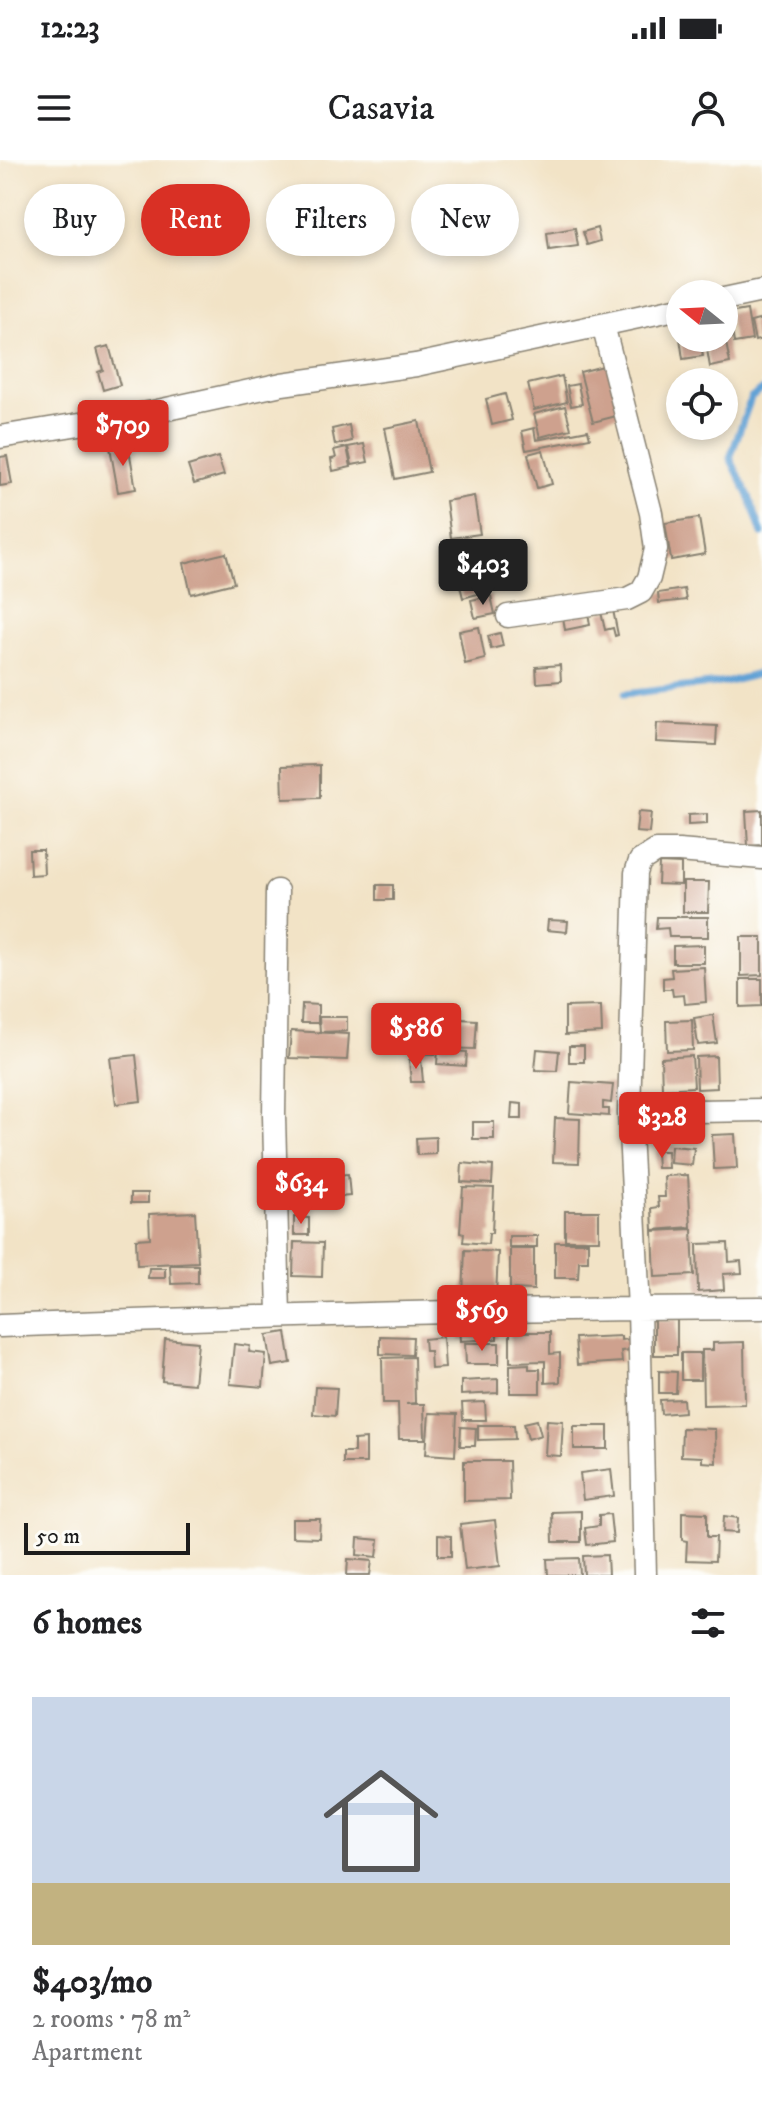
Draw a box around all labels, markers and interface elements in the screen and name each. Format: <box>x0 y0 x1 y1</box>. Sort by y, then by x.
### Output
text: 12:23 <box>40 10 100 47</box>
icon: menu <box>32 86 76 130</box>
text: Casavia <box>328 86 434 131</box>
icon: person <box>686 86 730 130</box>
chip: Buy <box>24 184 125 256</box>
chip: Rent <box>141 184 250 256</box>
chip: Filters <box>266 184 395 256</box>
chip: New <box>411 184 519 256</box>
north arrow <box>666 280 738 352</box>
map controls <box>666 280 738 440</box>
button: locate <box>666 368 738 440</box>
pin: $709 <box>76 400 170 468</box>
text: $709 <box>96 409 150 442</box>
pin: $403 <box>436 539 530 607</box>
text: $403 <box>457 548 509 581</box>
pin: $586 <box>369 1003 463 1071</box>
text: $586 <box>389 1012 443 1045</box>
pin: $328 <box>615 1092 709 1160</box>
text: $328 <box>637 1101 687 1134</box>
pin: $634 <box>254 1158 348 1226</box>
text: $634 <box>275 1167 327 1200</box>
pin: $569 <box>435 1285 529 1353</box>
text: $569 <box>455 1294 509 1327</box>
scale bar <box>24 1519 190 1555</box>
text: 50 m <box>36 1523 80 1550</box>
icon: filters <box>686 1601 730 1645</box>
text: 6 homes <box>32 1602 142 1644</box>
icon: home <box>309 1749 453 1893</box>
text: $403/mo <box>32 1961 152 2003</box>
text: 2 rooms · 78 m² <box>32 2003 190 2036</box>
text: Apartment <box>32 2036 143 2069</box>

